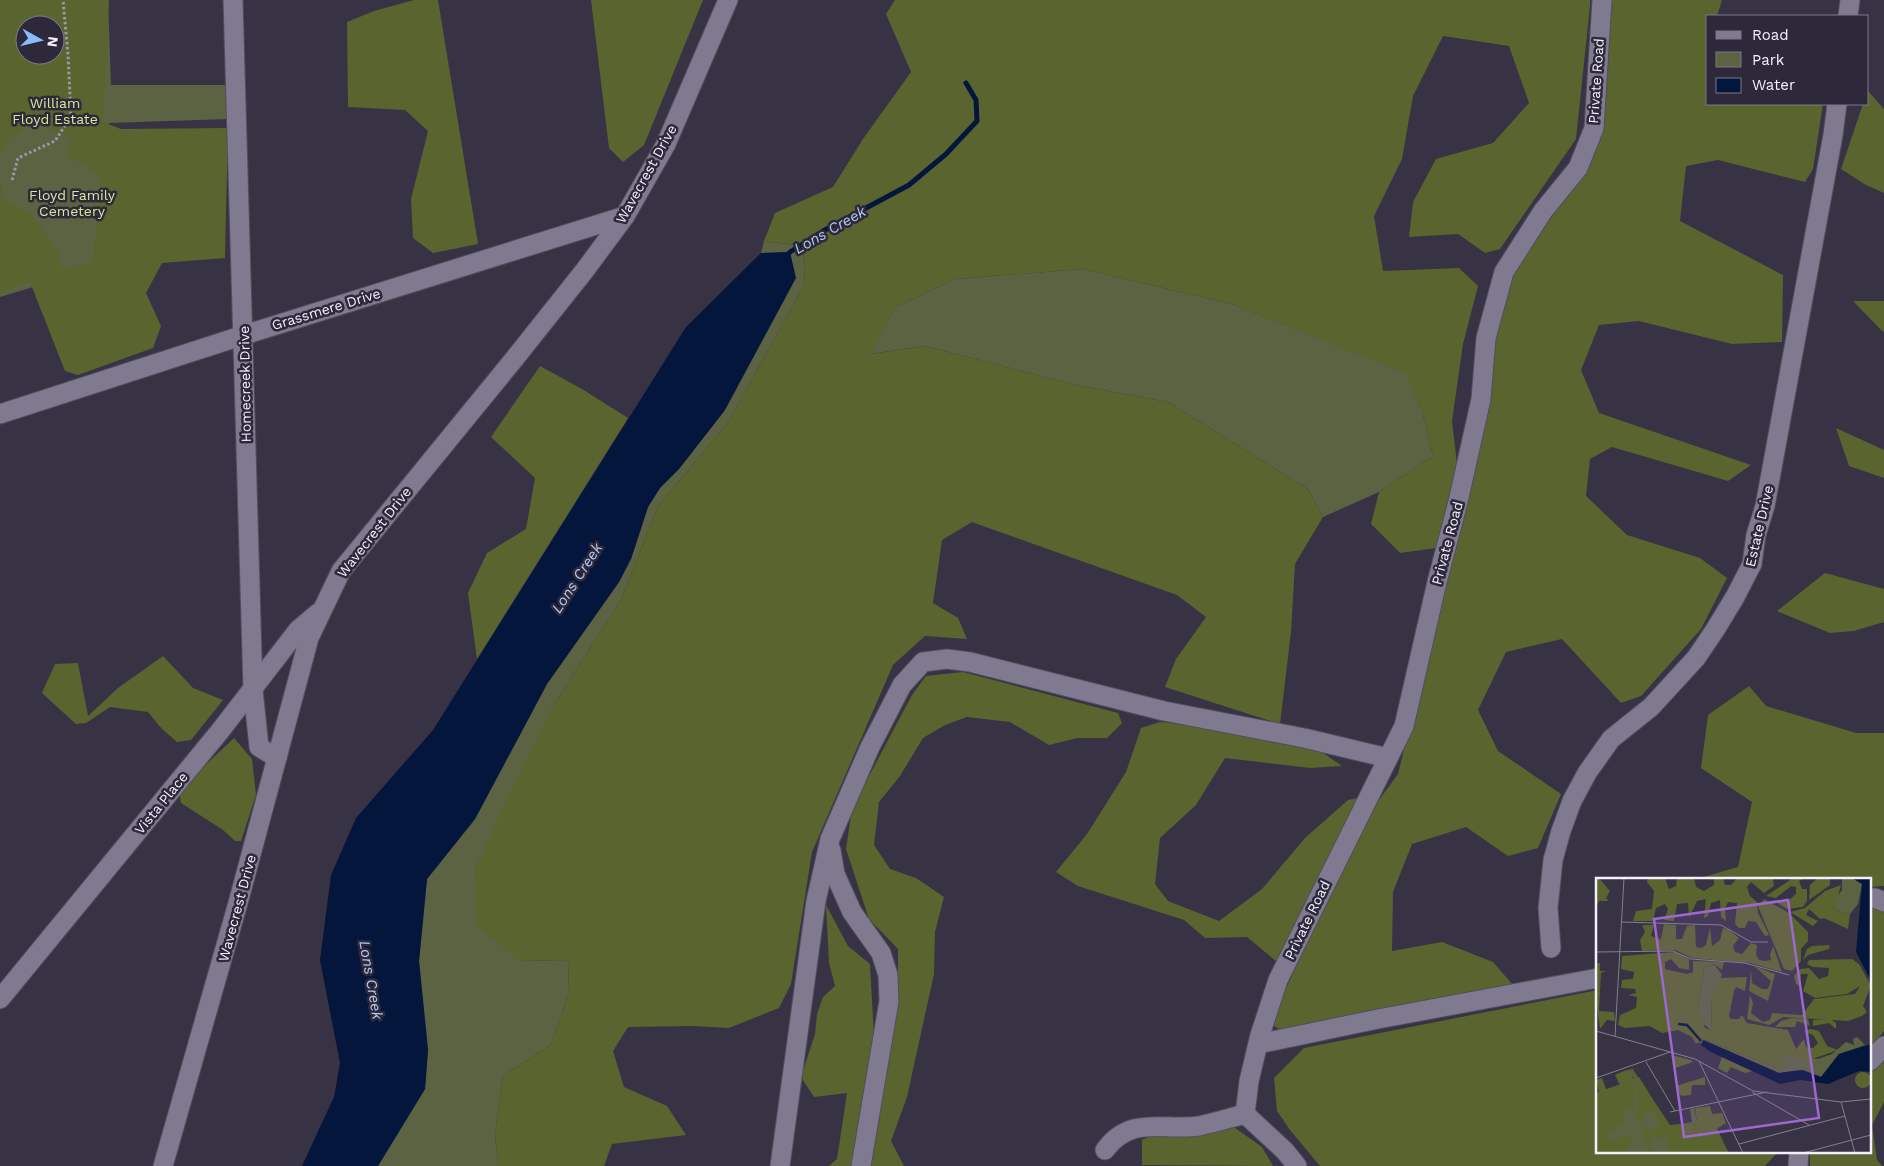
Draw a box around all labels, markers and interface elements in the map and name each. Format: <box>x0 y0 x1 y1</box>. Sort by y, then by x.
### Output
north arrow <box>15 15 65 65</box>
legend <box>1706 15 1869 105</box>
text: Road <box>1752 26 1789 44</box>
text: N <box>44 36 62 48</box>
street label: Private Road <box>1585 38 1607 124</box>
text: Park <box>1752 51 1785 69</box>
text: Water <box>1752 76 1795 94</box>
park label: William Floyd Estate <box>12 95 98 127</box>
street label: Wavecrest Drive <box>612 122 680 226</box>
park label: Floyd Family Cemetery <box>29 187 116 219</box>
water label: Lons Creek <box>791 202 870 258</box>
street label: Grassmere Drive <box>270 285 382 333</box>
street label: Homecreek Drive <box>236 326 254 442</box>
street label: Wavecrest Drive <box>334 484 414 580</box>
street label: Estate Drive <box>1742 484 1776 568</box>
street label: Private Road <box>1428 500 1466 586</box>
water label: Lons Creek <box>548 539 607 616</box>
street label: Vista Place <box>131 769 191 837</box>
street label: Wavecrest Drive <box>215 853 259 963</box>
street label: Private Road <box>1281 878 1333 962</box>
inset map <box>1596 878 1872 1154</box>
water label: Lons Creek <box>355 939 387 1022</box>

